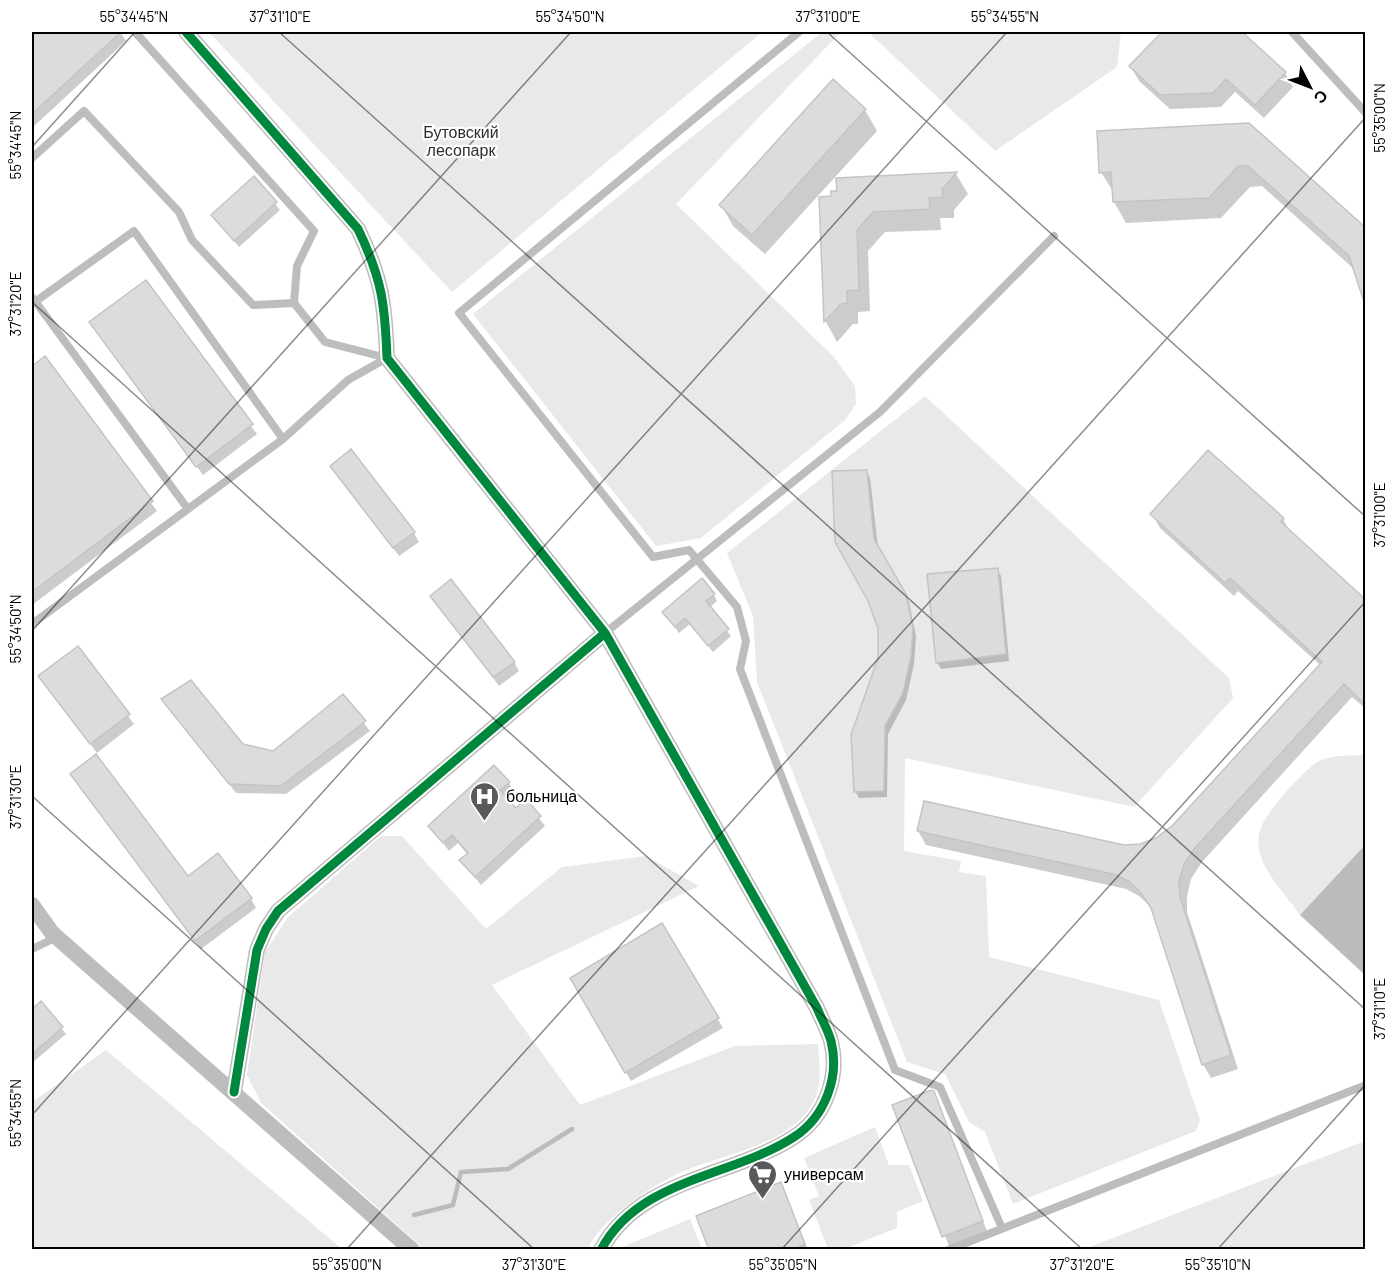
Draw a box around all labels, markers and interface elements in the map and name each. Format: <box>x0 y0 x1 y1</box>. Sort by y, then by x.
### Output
text: 55°34'45"N <box>100 7 168 25</box>
text: 37°31'10"E <box>249 7 311 25</box>
text: 55°34'50"N <box>535 7 605 25</box>
text: 37°31'00"E <box>795 7 861 25</box>
text: 55°34'55"N <box>971 7 1039 25</box>
north arrow <box>1280 57 1340 117</box>
text: 55°35'00"N <box>1370 83 1388 153</box>
text: С <box>1310 87 1332 108</box>
text: 55°34'45"N <box>6 111 24 179</box>
park label: Бутовский лесопарк <box>423 122 499 159</box>
text: 37°31'20"E <box>6 272 24 336</box>
text: 37°31'00"E <box>1370 482 1388 548</box>
text: 55°34'50"N <box>6 594 24 664</box>
text: 37°31'30"E <box>6 765 24 829</box>
hospital icon: больница <box>469 780 501 822</box>
place label: больница <box>506 786 577 805</box>
text: 37°31'10"E <box>1370 978 1388 1040</box>
text: 55°34'55"N <box>6 1079 24 1147</box>
supermarket icon: универсам <box>747 1158 779 1200</box>
place label: универсам <box>784 1164 864 1183</box>
text: 55°35'00"N <box>312 1255 382 1273</box>
text: 37°31'30"E <box>502 1255 566 1273</box>
text: 55°35'05"N <box>749 1255 817 1273</box>
text: 37°31'20"E <box>1050 1255 1114 1273</box>
text: 55°35'10"N <box>1185 1255 1251 1273</box>

